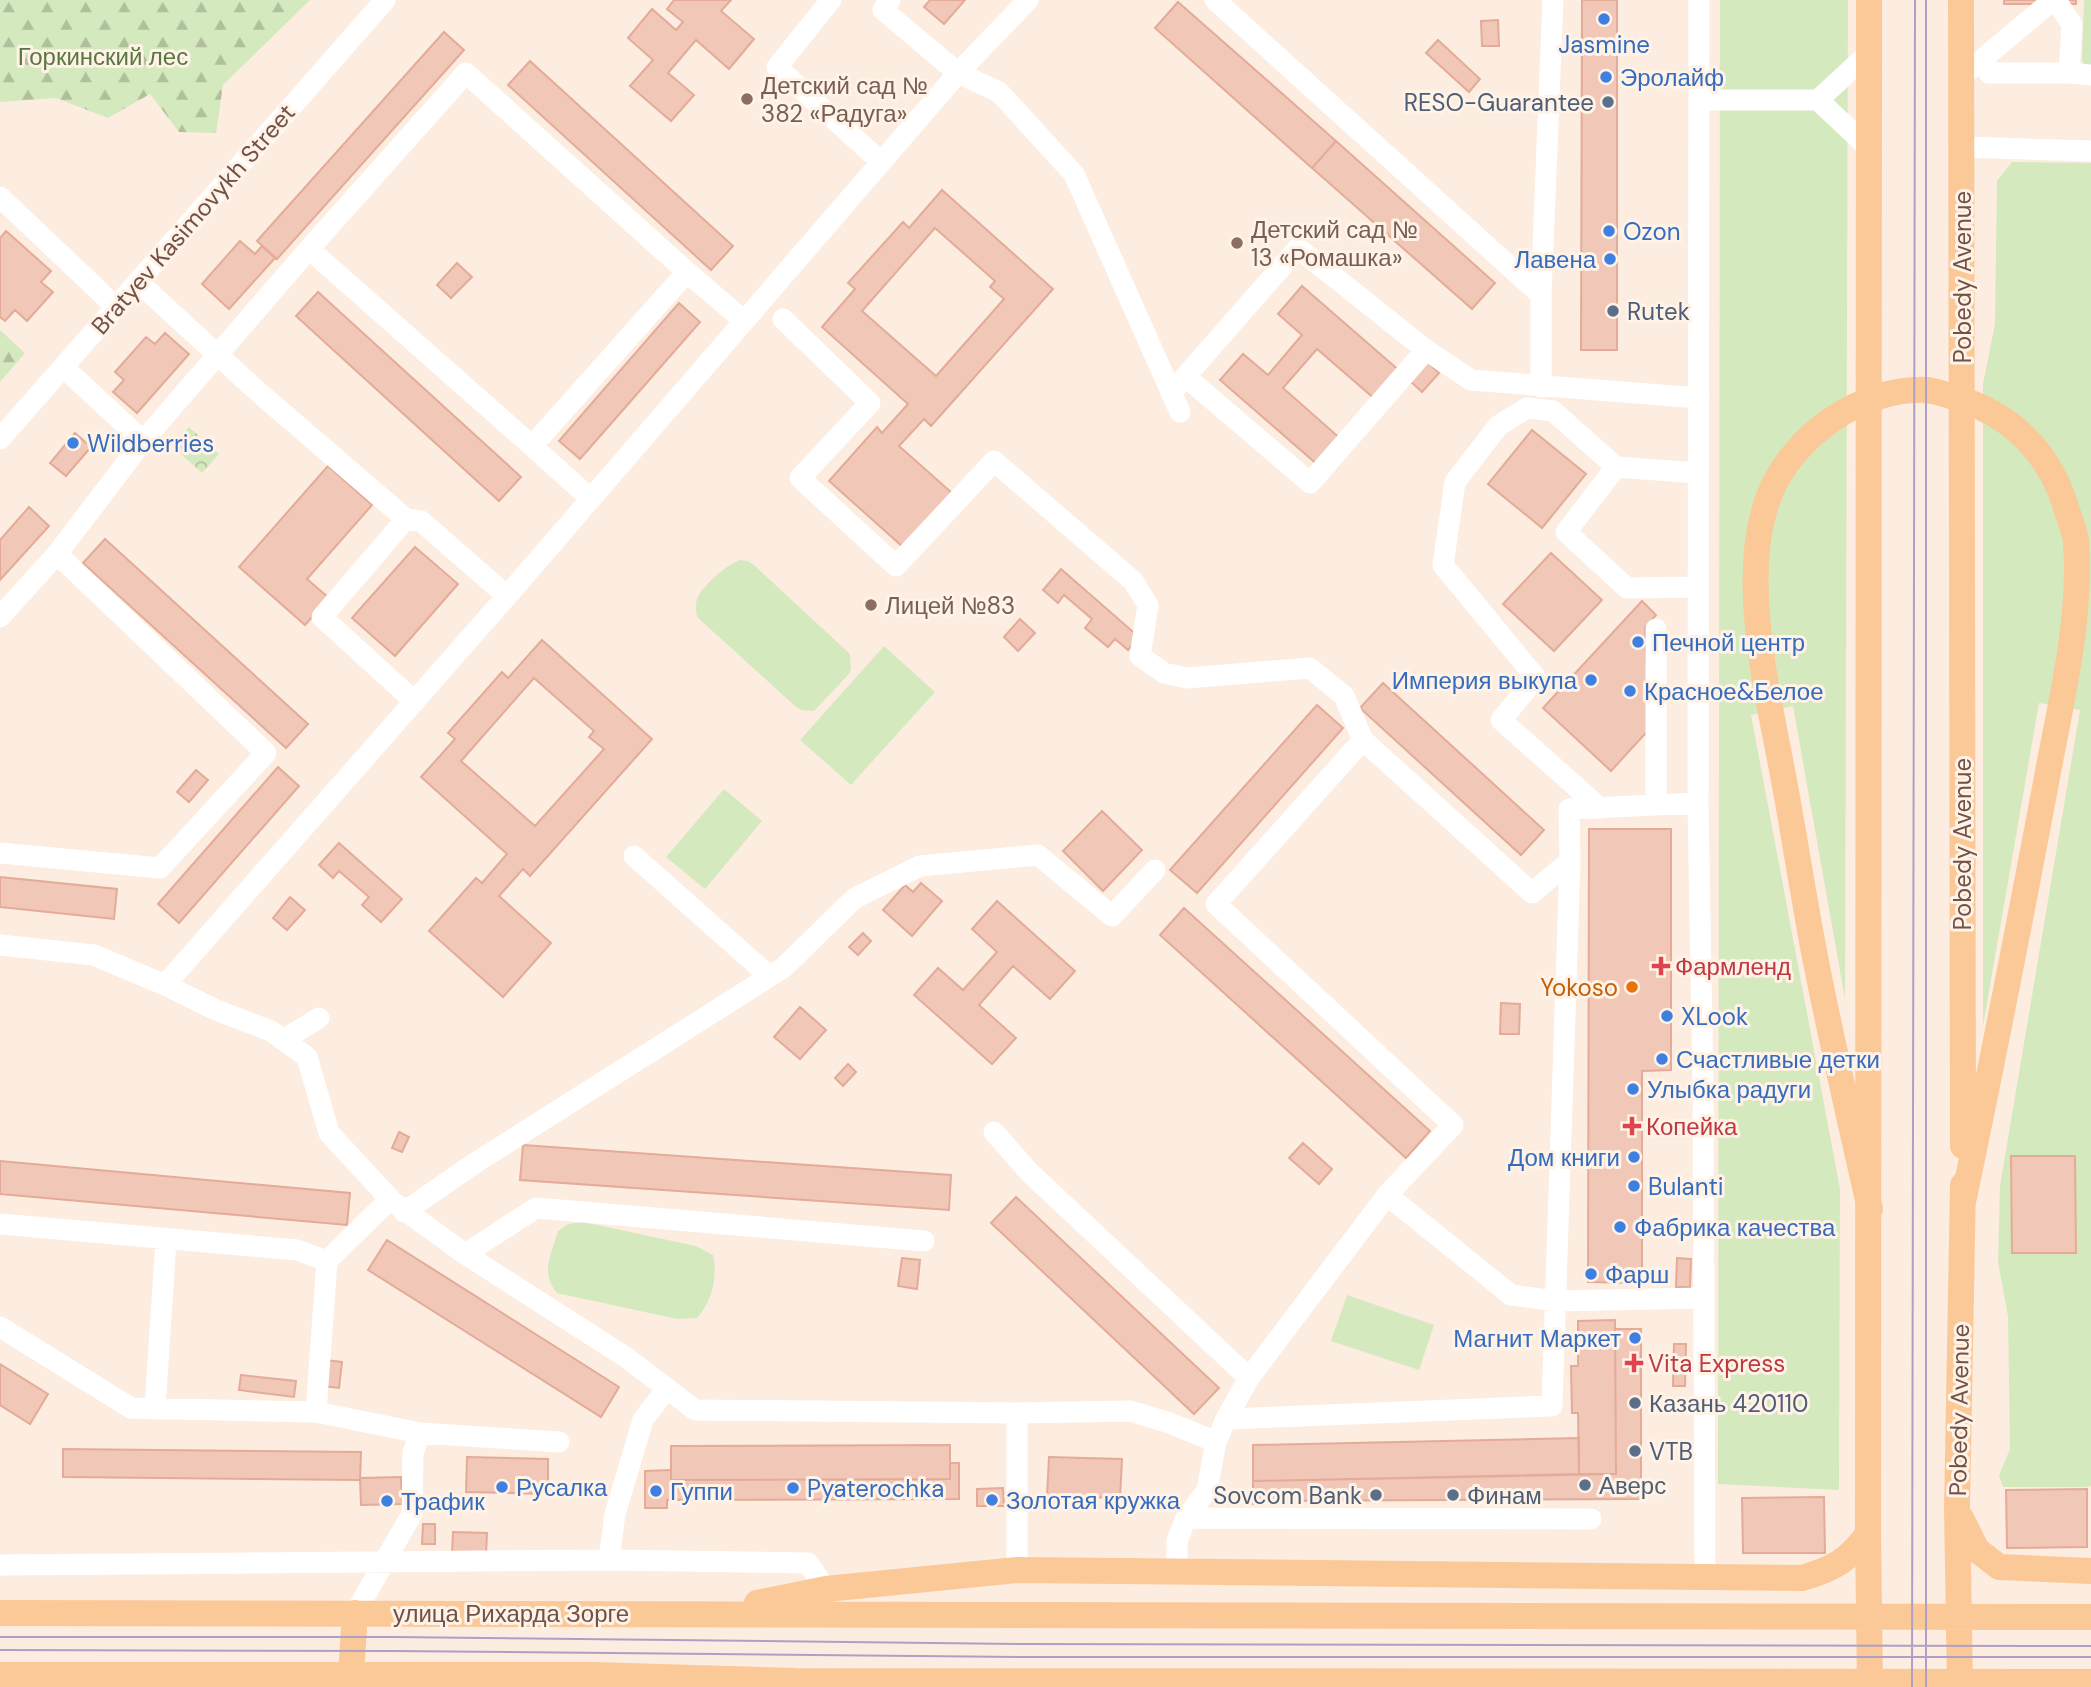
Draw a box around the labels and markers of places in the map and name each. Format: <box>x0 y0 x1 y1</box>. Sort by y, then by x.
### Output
marker: Jasmine <box>1596 11 1612 27</box>
place label: Jasmine <box>1558 29 1650 60</box>
place label: Эролайф <box>1620 62 1724 93</box>
marker: Эролайф <box>1598 69 1614 85</box>
place label: Детский сад № 382 «Радуга» <box>761 70 928 129</box>
place label: RESO-Guarantee <box>1404 87 1594 118</box>
marker: Детский сад № 382 «Радуга» <box>739 91 755 107</box>
marker: RESO-Guarantee <box>1600 94 1616 110</box>
place label: Детский сад № 13 «Ромашка» <box>1251 214 1418 273</box>
place label: Ozon <box>1623 216 1681 247</box>
marker: Ozon <box>1601 223 1617 239</box>
marker: Детский сад № 13 «Ромашка» <box>1229 235 1245 251</box>
place label: Лавена <box>1514 244 1597 275</box>
marker: Лавена <box>1602 251 1618 267</box>
place label: Rutek <box>1627 296 1690 327</box>
marker: Rutek <box>1605 303 1621 319</box>
place label: Wildberries <box>87 428 214 459</box>
marker: Wildberries <box>65 435 81 451</box>
place label: Лицей №83 <box>885 590 1015 621</box>
marker: Лицей №83 <box>863 597 879 613</box>
place label: Печной центр <box>1652 627 1805 658</box>
marker: Печной центр <box>1630 634 1646 650</box>
place label: Империя выкупа <box>1392 665 1578 696</box>
marker: Империя выкупа <box>1583 672 1599 688</box>
place label: Красное&Белое <box>1644 676 1824 707</box>
marker: Красное&Белое <box>1622 683 1638 699</box>
place label: Фармленд <box>1675 951 1791 982</box>
marker: Фармленд <box>1653 958 1669 974</box>
place label: Yokoso <box>1540 972 1618 1003</box>
marker: Yokoso <box>1624 979 1640 995</box>
place label: XLook <box>1681 1001 1748 1032</box>
marker: XLook <box>1659 1008 1675 1024</box>
place label: Счастливые детки <box>1676 1044 1880 1075</box>
marker: Счастливые детки <box>1654 1051 1670 1067</box>
place label: Улыбка радуги <box>1647 1074 1811 1105</box>
marker: Улыбка радуги <box>1625 1081 1641 1097</box>
place label: Копейка <box>1646 1111 1738 1142</box>
marker: Копейка <box>1624 1118 1640 1134</box>
place label: Дом книги <box>1508 1142 1620 1173</box>
marker: Дом книги <box>1626 1149 1642 1165</box>
place label: Bulanti <box>1648 1171 1724 1202</box>
marker: Bulanti <box>1626 1178 1642 1194</box>
place label: Фабрика качества <box>1634 1212 1836 1243</box>
marker: Фабрика качества <box>1612 1219 1628 1235</box>
place label: Фарш <box>1605 1259 1669 1290</box>
marker: Фарш <box>1583 1266 1599 1282</box>
place label: Магнит Маркет <box>1453 1323 1621 1354</box>
marker: Магнит Маркет <box>1627 1330 1643 1346</box>
place label: Vita Express <box>1648 1348 1785 1379</box>
marker: Vita Express <box>1626 1355 1642 1371</box>
place label: Казань 420110 <box>1649 1388 1809 1419</box>
marker: Казань 420110 <box>1627 1395 1643 1411</box>
place label: VTB <box>1649 1436 1693 1467</box>
marker: VTB <box>1627 1443 1643 1459</box>
place label: Аверс <box>1599 1470 1666 1501</box>
place label: Русалка <box>516 1472 608 1503</box>
place label: Pyaterochka <box>807 1473 944 1504</box>
place label: Гуппи <box>670 1476 733 1507</box>
marker: Аверс <box>1577 1477 1593 1493</box>
marker: Русалка <box>494 1479 510 1495</box>
marker: Pyaterochka <box>785 1480 801 1496</box>
place label: Sovcom Bank <box>1213 1480 1362 1511</box>
place label: Финам <box>1467 1480 1542 1511</box>
marker: Гуппи <box>648 1483 664 1499</box>
place label: Золотая кружка <box>1006 1485 1181 1516</box>
place label: Трафик <box>401 1486 485 1517</box>
marker: Sovcom Bank <box>1368 1487 1384 1503</box>
marker: Финам <box>1445 1487 1461 1503</box>
marker: Золотая кружка <box>984 1492 1000 1508</box>
marker: Трафик <box>379 1493 395 1509</box>

